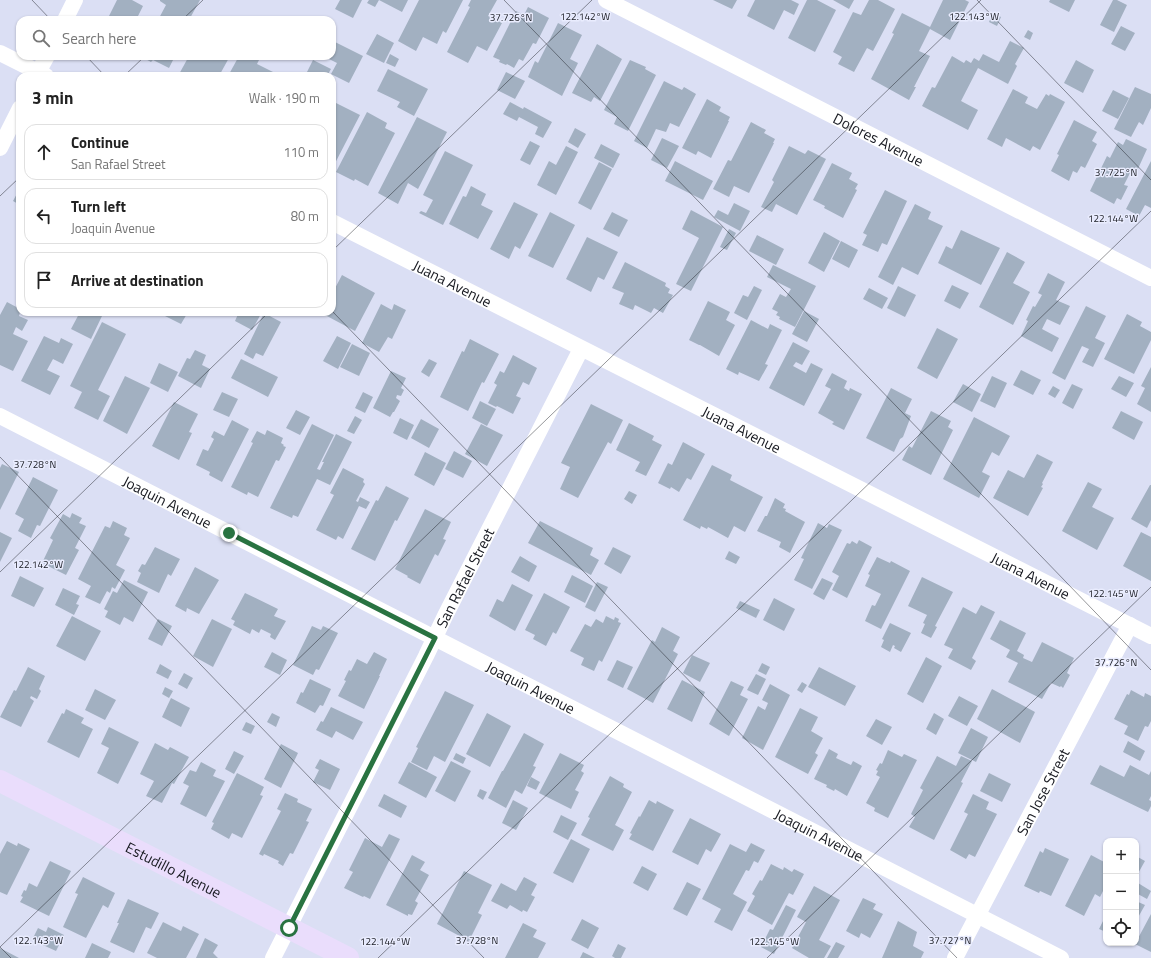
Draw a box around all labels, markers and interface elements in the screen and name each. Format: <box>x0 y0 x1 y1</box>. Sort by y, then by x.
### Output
text: 122.142°W <box>560 9 610 24</box>
text: 122.143°W <box>949 9 999 24</box>
text: 37.726°N <box>490 10 532 25</box>
search box <box>16 16 336 60</box>
icon: search <box>30 27 52 49</box>
text: Search here <box>62 27 136 50</box>
text: 3 min <box>32 85 73 111</box>
text: Walk · 190 m <box>249 88 320 108</box>
street label: Dolores Avenue <box>829 106 928 172</box>
text: Continue <box>71 131 129 154</box>
icon: ahead <box>33 141 55 163</box>
text: 110 m <box>283 142 319 162</box>
text: San Rafael Street <box>71 154 166 174</box>
text: 37.725°N <box>1095 165 1137 180</box>
text: Turn left <box>71 195 126 218</box>
icon: left <box>33 205 55 227</box>
text: 80 m <box>291 206 319 226</box>
text: 122.144°W <box>1088 211 1138 226</box>
text: Joaquin Avenue <box>71 218 155 238</box>
street label: Juana Avenue <box>409 253 496 312</box>
icon: arrive <box>33 269 55 291</box>
text: Arrive at destination <box>71 269 204 292</box>
street label: Juana Avenue <box>698 399 785 459</box>
text: 37.728°N <box>14 457 56 472</box>
street label: Joaquin Avenue <box>119 469 216 534</box>
street label: San Rafael Street <box>430 523 500 631</box>
route end <box>220 524 238 542</box>
street label: Juana Avenue <box>987 546 1074 605</box>
text: 122.142°W <box>13 557 63 572</box>
text: 122.145°W <box>1088 586 1138 601</box>
street label: Joaquin Avenue <box>482 655 579 719</box>
text: 37.726°N <box>1095 655 1137 670</box>
street label: San Jose Street <box>1010 743 1075 839</box>
street label: Joaquin Avenue <box>771 802 868 867</box>
street label: Estudillo Avenue <box>122 835 226 903</box>
map controls <box>1103 838 1139 946</box>
button: + <box>1103 838 1139 874</box>
button: − <box>1103 874 1139 910</box>
button: locate <box>1103 910 1139 946</box>
route start <box>280 919 298 937</box>
text: 122.143°W <box>13 933 63 948</box>
text: 37.728°N <box>456 933 498 948</box>
text: 37.727°N <box>929 933 971 948</box>
text: 122.144°W <box>360 934 410 949</box>
text: 122.145°W <box>749 934 799 949</box>

